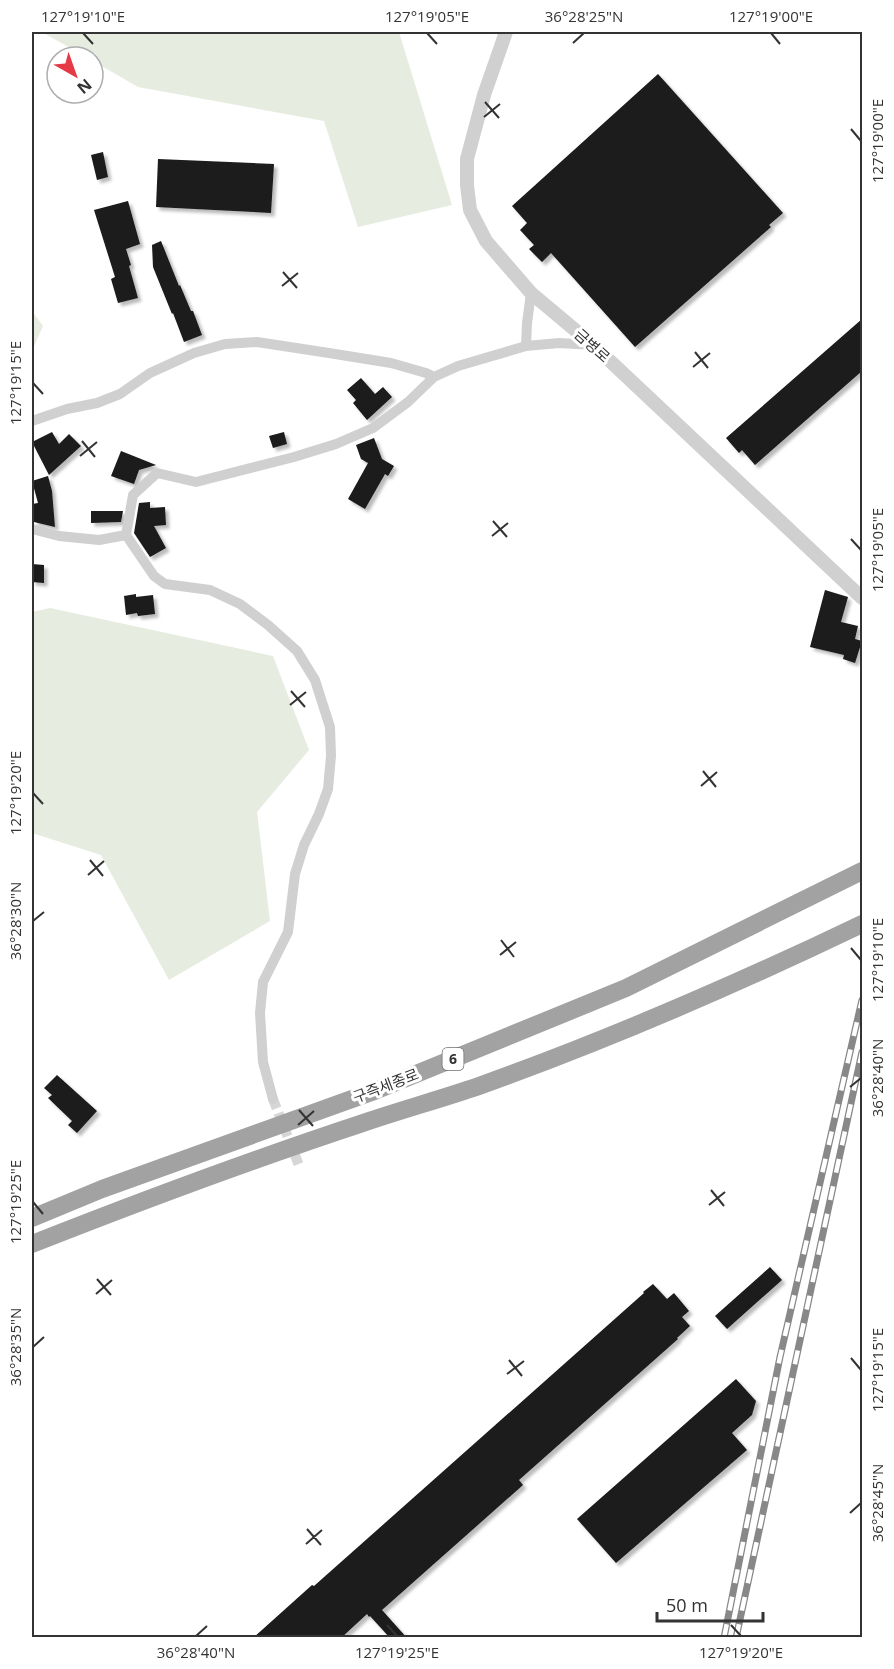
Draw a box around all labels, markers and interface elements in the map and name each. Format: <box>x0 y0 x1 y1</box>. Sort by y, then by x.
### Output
text: 127°19'10"E <box>41 6 125 26</box>
text: 127°19'05"E <box>385 6 469 26</box>
text: 36°28'25"N <box>545 6 623 26</box>
text: 127°19'00"E <box>729 6 813 26</box>
north arrow <box>45 45 105 105</box>
text: N <box>73 74 97 99</box>
text: 127°19'00"E <box>867 99 887 183</box>
street label: 금병로 <box>571 324 615 367</box>
text: 127°19'15"E <box>5 341 25 425</box>
text: 127°19'05"E <box>867 508 887 592</box>
text: 127°19'20"E <box>5 751 25 835</box>
text: 36°28'30"N <box>5 882 25 960</box>
text: 127°19'10"E <box>867 918 887 1002</box>
text: 36°28'40"N <box>867 1039 887 1117</box>
road number: 6 <box>442 1048 464 1070</box>
street label: 구즉세종로 <box>350 1063 421 1107</box>
text: 127°19'25"E <box>5 1160 25 1244</box>
text: 36°28'35"N <box>5 1308 25 1386</box>
text: 127°19'15"E <box>867 1328 887 1412</box>
text: 36°28'45"N <box>867 1464 887 1542</box>
scale bar <box>657 1585 764 1623</box>
text: 50 m <box>666 1593 708 1617</box>
text: 36°28'40"N <box>157 1642 235 1662</box>
text: 127°19'25"E <box>355 1642 439 1662</box>
text: 127°19'20"E <box>699 1642 783 1662</box>

